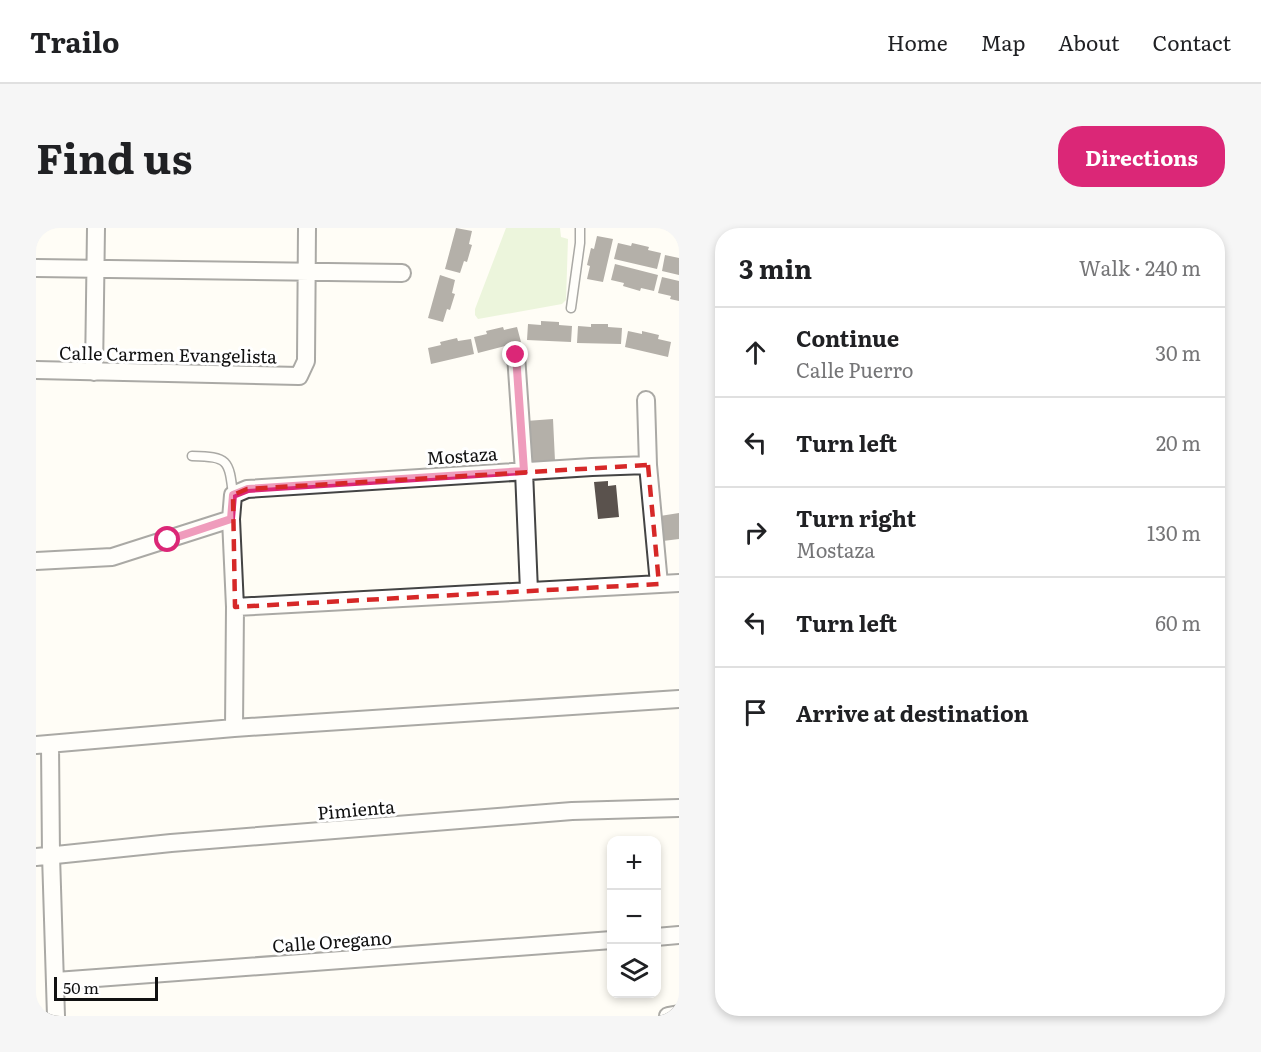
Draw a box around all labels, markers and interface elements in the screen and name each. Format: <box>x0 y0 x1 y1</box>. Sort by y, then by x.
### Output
text: Trailo <box>30 20 119 62</box>
text: Home <box>887 26 948 57</box>
text: Map <box>981 26 1025 57</box>
text: About <box>1058 26 1120 57</box>
text: Contact <box>1153 26 1231 57</box>
text: Find us <box>36 125 193 187</box>
button: Directions <box>1058 126 1225 187</box>
text: 3 min <box>739 248 812 287</box>
text: Walk · 240 m <box>1079 252 1201 282</box>
text: Continue <box>796 321 899 354</box>
icon: ahead <box>739 336 772 369</box>
text: 30 m <box>1155 337 1201 367</box>
street label: Calle Carmen Evangelista <box>59 339 277 369</box>
route end <box>502 341 528 367</box>
text: Calle Puerro <box>796 354 913 384</box>
icon: left <box>739 426 772 459</box>
text: Turn left <box>796 426 897 459</box>
text: 20 m <box>1156 427 1201 457</box>
street label: Mostaza <box>426 439 499 471</box>
text: Turn right <box>796 501 916 534</box>
icon: right <box>739 516 772 549</box>
text: 130 m <box>1147 517 1201 547</box>
route start <box>154 526 180 552</box>
text: Mostaza <box>796 534 875 564</box>
icon: left <box>739 606 772 639</box>
text: Turn left <box>796 606 897 639</box>
text: 60 m <box>1155 607 1201 637</box>
icon: arrive <box>739 696 772 729</box>
text: Arrive at destination <box>796 696 1029 729</box>
street label: Pimienta <box>316 792 396 826</box>
map controls <box>607 836 661 998</box>
button: + <box>607 836 661 890</box>
button: − <box>607 890 661 944</box>
street label: Calle Oregano <box>271 923 393 959</box>
button: layers <box>607 944 661 998</box>
scale bar <box>54 974 158 1002</box>
text: 50 m <box>63 975 99 999</box>

